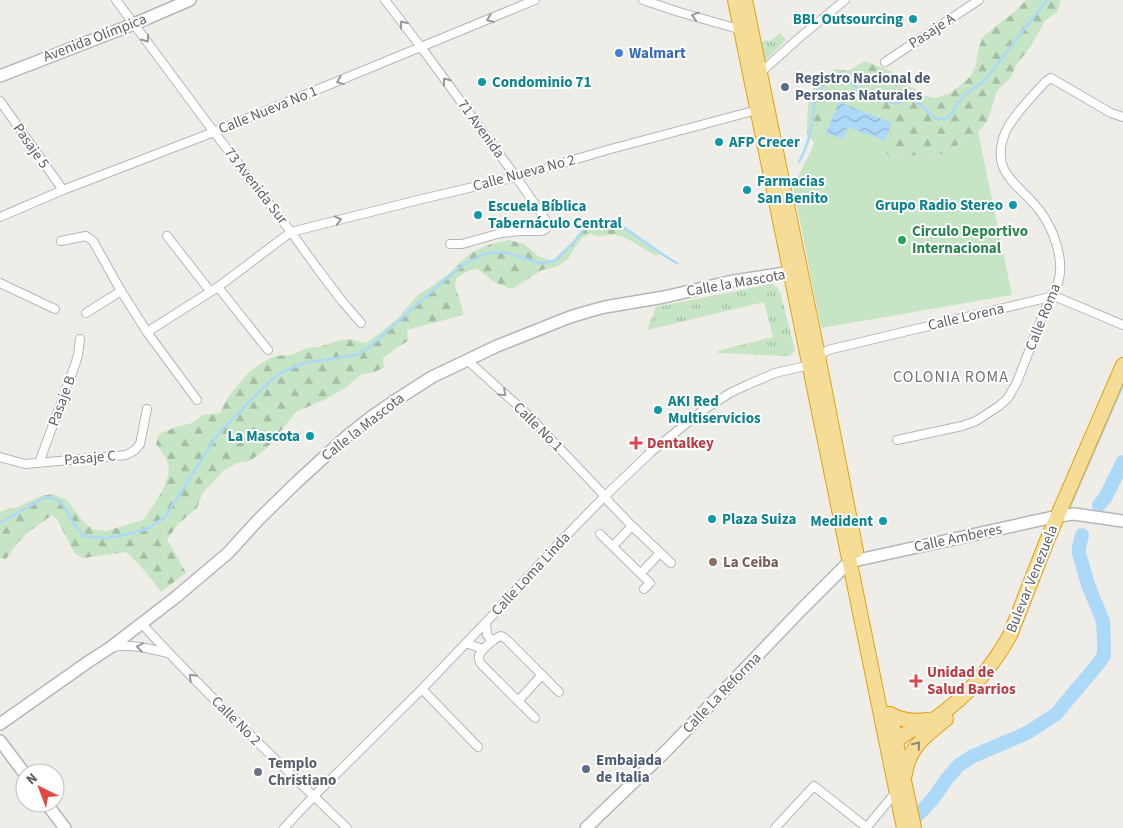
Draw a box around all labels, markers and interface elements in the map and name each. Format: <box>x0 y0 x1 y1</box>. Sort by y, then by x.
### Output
street label: Pasaje A <box>905 8 960 54</box>
street label: Avenida Olímpica <box>40 9 150 67</box>
place label: BBL Outsourcing <box>793 9 903 30</box>
one-way arrow <box>486 12 495 23</box>
one-way arrow <box>691 12 699 22</box>
marker: BBL Outsourcing <box>907 13 919 25</box>
one-way arrow <box>400 20 409 30</box>
one-way arrow <box>140 33 148 42</box>
place label: Walmart <box>629 43 686 64</box>
marker: Walmart <box>613 47 625 59</box>
place label: Registro Nacional de Personas Naturales <box>795 68 931 106</box>
place label: Condominio 71 <box>492 72 592 93</box>
one-way arrow <box>336 75 345 85</box>
marker: Condominio 71 <box>476 76 488 88</box>
one-way arrow <box>443 77 452 87</box>
street label: Calle Nueva No 1 <box>215 81 321 139</box>
marker: Registro Nacional de Personas Naturales <box>779 81 791 93</box>
street label: 71 Avenida <box>452 95 510 163</box>
street label: Pasaje 5 <box>8 119 54 173</box>
place label: AFP Crecer <box>728 132 800 153</box>
marker: AFP Crecer <box>713 136 725 148</box>
street label: 73 Avenida Sur <box>219 143 293 230</box>
street label: Calle Nueva No 2 <box>470 149 578 197</box>
place label: Farmacias San Benito <box>757 171 828 209</box>
marker: Farmacias San Benito <box>741 184 753 196</box>
place label: Grupo Radio Stereo <box>875 195 1003 216</box>
place label: Escuela Bíblica Tabernáculo Central <box>488 196 623 234</box>
marker: Grupo Radio Stereo <box>1007 199 1019 211</box>
marker: Escuela Bíblica Tabernáculo Central <box>472 209 484 221</box>
one-way arrow <box>334 215 343 226</box>
place label: Circulo Deportivo Internacional <box>912 221 1028 259</box>
marker: Circulo Deportivo Internacional <box>896 234 908 246</box>
street label: Calle la Mascota <box>685 264 787 302</box>
street label: Calle Roma <box>1020 280 1066 354</box>
street label: Calle Lorena <box>926 298 1006 336</box>
district label: COLONIA ROMA <box>893 366 1009 388</box>
street label: Pasaje B <box>43 373 81 429</box>
one-way arrow <box>498 387 507 396</box>
street label: Calle la Mascota <box>317 388 409 466</box>
place label: AKI Red Multiservicios <box>667 391 761 429</box>
street label: Calle No 1 <box>508 397 568 457</box>
marker: AKI Red Multiservicios <box>652 404 664 416</box>
place label: La Mascota <box>227 426 300 447</box>
marker: La Mascota <box>304 430 316 442</box>
place label: Dentalkey <box>647 433 714 454</box>
marker: Dentalkey <box>629 436 643 450</box>
street label: Pasaje C <box>63 445 117 471</box>
place label: Plaza Suiza <box>722 509 796 530</box>
place label: Medident <box>810 511 873 532</box>
marker: Plaza Suiza <box>706 513 718 525</box>
marker: Medident <box>877 515 889 527</box>
street label: Calle Amberes <box>912 518 1004 558</box>
street label: Bulevar Venezuela <box>1001 522 1063 636</box>
street label: Calle Loma Linda <box>487 528 575 620</box>
place label: La Ceiba <box>723 552 779 573</box>
marker: La Ceiba <box>707 556 719 568</box>
one-way arrow <box>136 642 144 653</box>
street label: Calle La Reforma <box>678 648 766 738</box>
place label: Unidad de Salud Barrios <box>927 662 1016 700</box>
one-way arrow <box>189 673 198 682</box>
marker: Unidad de Salud Barrios <box>909 674 923 688</box>
street label: Calle No 2 <box>206 691 266 751</box>
one-way arrow <box>912 742 920 751</box>
place label: Embajada de Italia <box>596 750 662 788</box>
place label: Templo Christiano <box>268 753 336 791</box>
north arrow <box>15 763 65 813</box>
marker: Embajada de Italia <box>580 763 592 775</box>
marker: Templo Christiano <box>252 766 264 778</box>
text: N <box>22 769 42 790</box>

